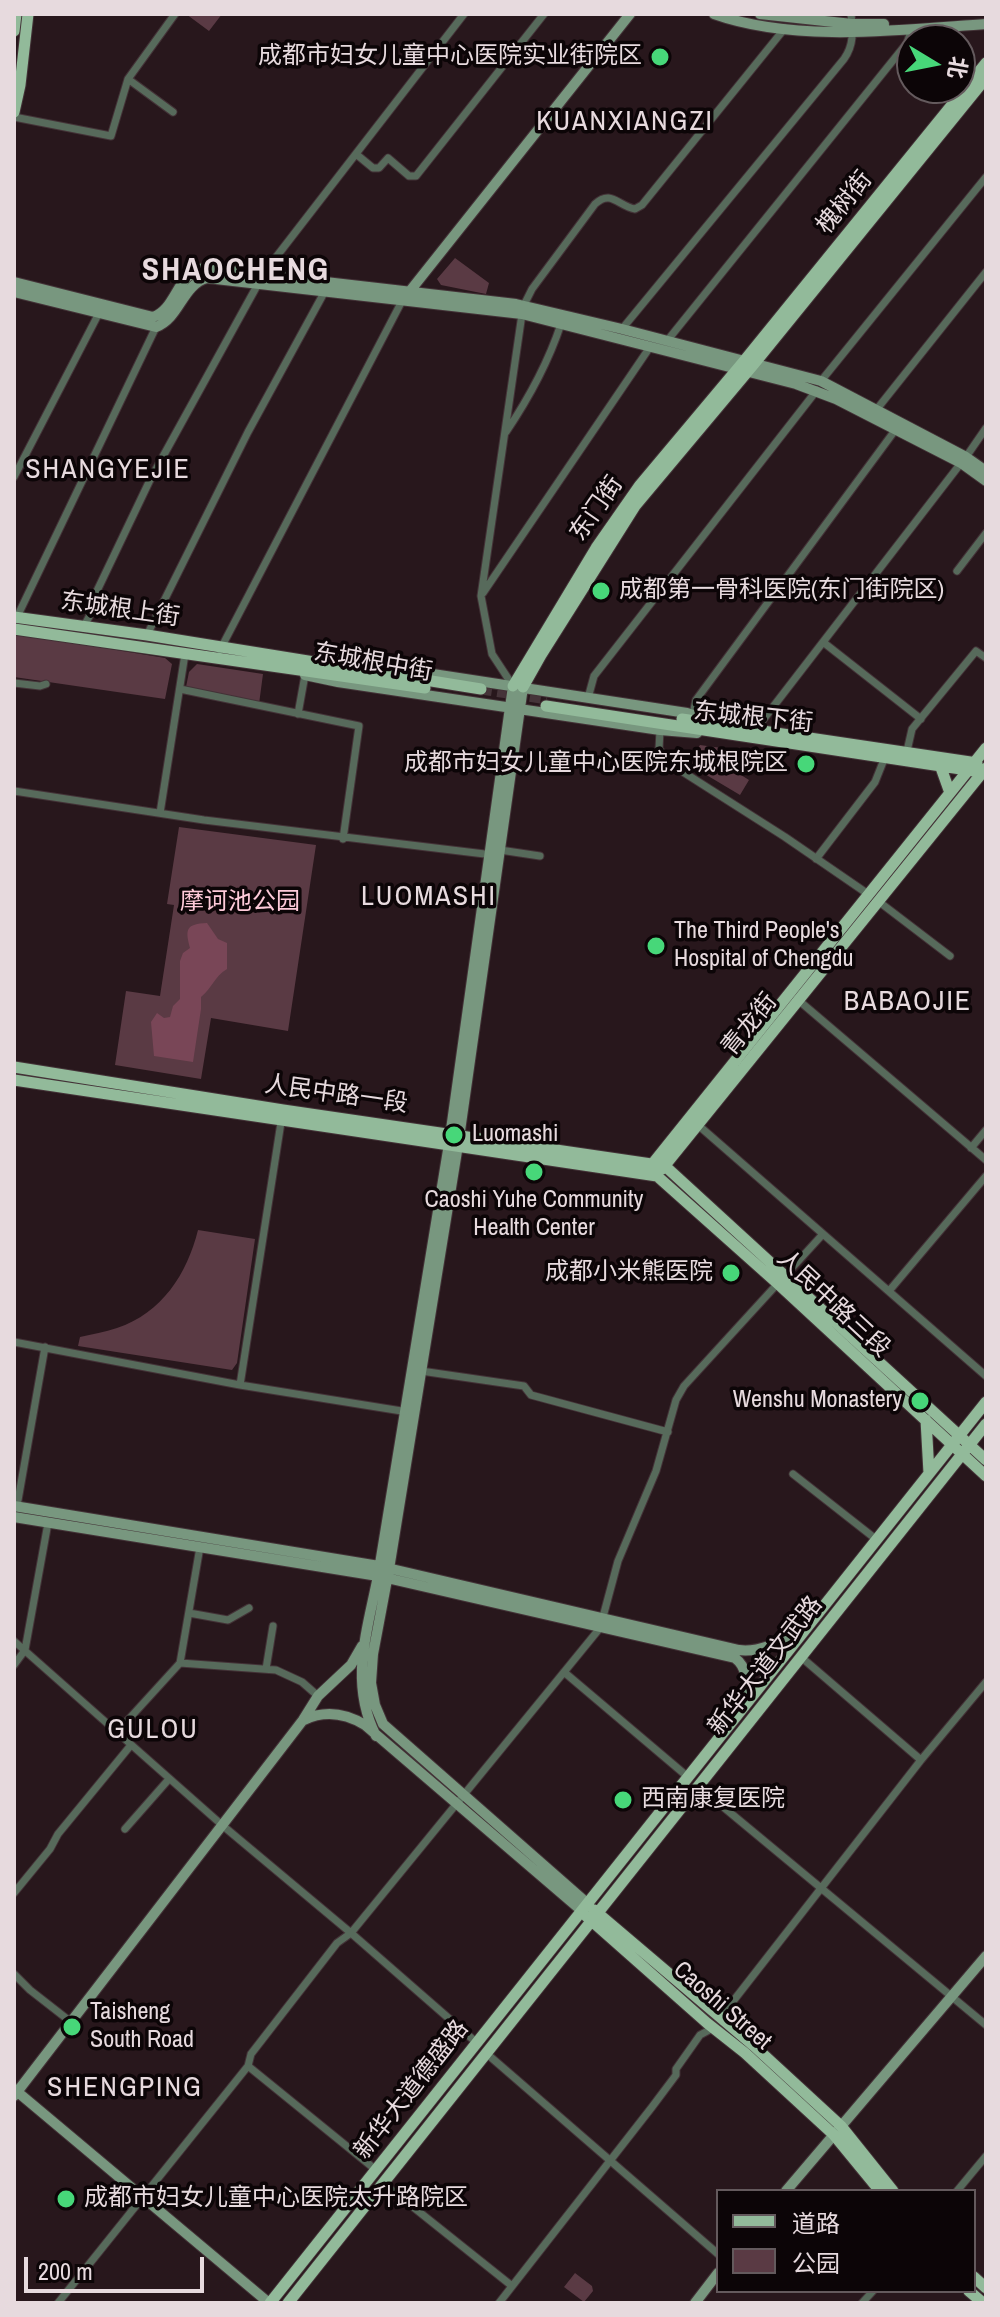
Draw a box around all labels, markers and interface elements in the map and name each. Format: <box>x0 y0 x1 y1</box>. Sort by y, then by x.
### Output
north arrow <box>896 24 976 104</box>
place label: 成都市妇女儿童中心医院实业街院区 <box>258 43 642 71</box>
marker: 成都市妇女儿童中心医院实业街院区 <box>649 46 671 68</box>
text: 北 <box>941 54 974 81</box>
district label: KUANXIANGZI <box>536 105 714 139</box>
street label: 槐树街 <box>811 166 879 240</box>
district label: SHAOCHENG <box>142 252 330 290</box>
district label: SHANGYEJIE <box>25 453 191 487</box>
street label: 东门街 <box>565 471 629 547</box>
place label: 成都第一骨科医院(东门街院区) <box>619 577 944 605</box>
marker: 成都第一骨科医院(东门街院区) <box>590 580 612 602</box>
street label: 东城根上街 <box>59 587 181 633</box>
street label: 东城根中街 <box>311 638 435 688</box>
street label: 东城根下街 <box>692 697 814 739</box>
place label: 成都市妇女儿童中心医院东城根院区 <box>404 750 788 778</box>
marker: 成都市妇女儿童中心医院东城根院区 <box>795 753 817 775</box>
district label: LUOMASHI <box>361 880 497 914</box>
park label: 摩诃池公园 <box>180 889 300 917</box>
place label: The Third People's Hospital of Chengdu <box>674 918 853 974</box>
marker: The Third People's Hospital of Chengdu <box>645 935 667 957</box>
district label: BABAOJIE <box>844 985 972 1019</box>
street label: 青龙街 <box>716 988 784 1062</box>
street label: 人民中路一段 <box>263 1071 409 1119</box>
place label: Luomashi <box>472 1121 558 1149</box>
marker: Luomashi <box>443 1124 465 1146</box>
marker: Caoshi Yuhe Community Health Center <box>523 1161 545 1183</box>
place label: Caoshi Yuhe Community Health Center <box>425 1187 643 1243</box>
street label: 人民中路三段 <box>771 1244 895 1364</box>
place label: 成都小米熊医院 <box>545 1259 713 1287</box>
marker: 成都小米熊医院 <box>720 1262 742 1284</box>
place label: Wenshu Monastery <box>733 1387 902 1415</box>
marker: Wenshu Monastery <box>909 1390 931 1412</box>
street label: 新华大道文武路 <box>703 1591 829 1741</box>
district label: GULOU <box>107 1713 199 1747</box>
place label: 西南康复医院 <box>641 1786 785 1814</box>
marker: 西南康复医院 <box>612 1789 634 1811</box>
street label: Caoshi Street <box>667 1956 777 2056</box>
place label: Taisheng South Road <box>90 1999 194 2055</box>
street label: 新华大道德盛路 <box>349 2015 475 2165</box>
marker: Taisheng South Road <box>61 2016 83 2038</box>
district label: SHENGPING <box>47 2071 203 2105</box>
place label: 成都市妇女儿童中心医院太升路院区 <box>84 2185 468 2213</box>
marker: 成都市妇女儿童中心医院太升路院区 <box>55 2188 77 2210</box>
legend <box>716 2189 976 2293</box>
text: 道路 <box>792 2207 840 2239</box>
scale bar <box>28 2241 208 2291</box>
text: 公园 <box>792 2247 840 2279</box>
text: 200 m <box>38 2255 93 2287</box>

